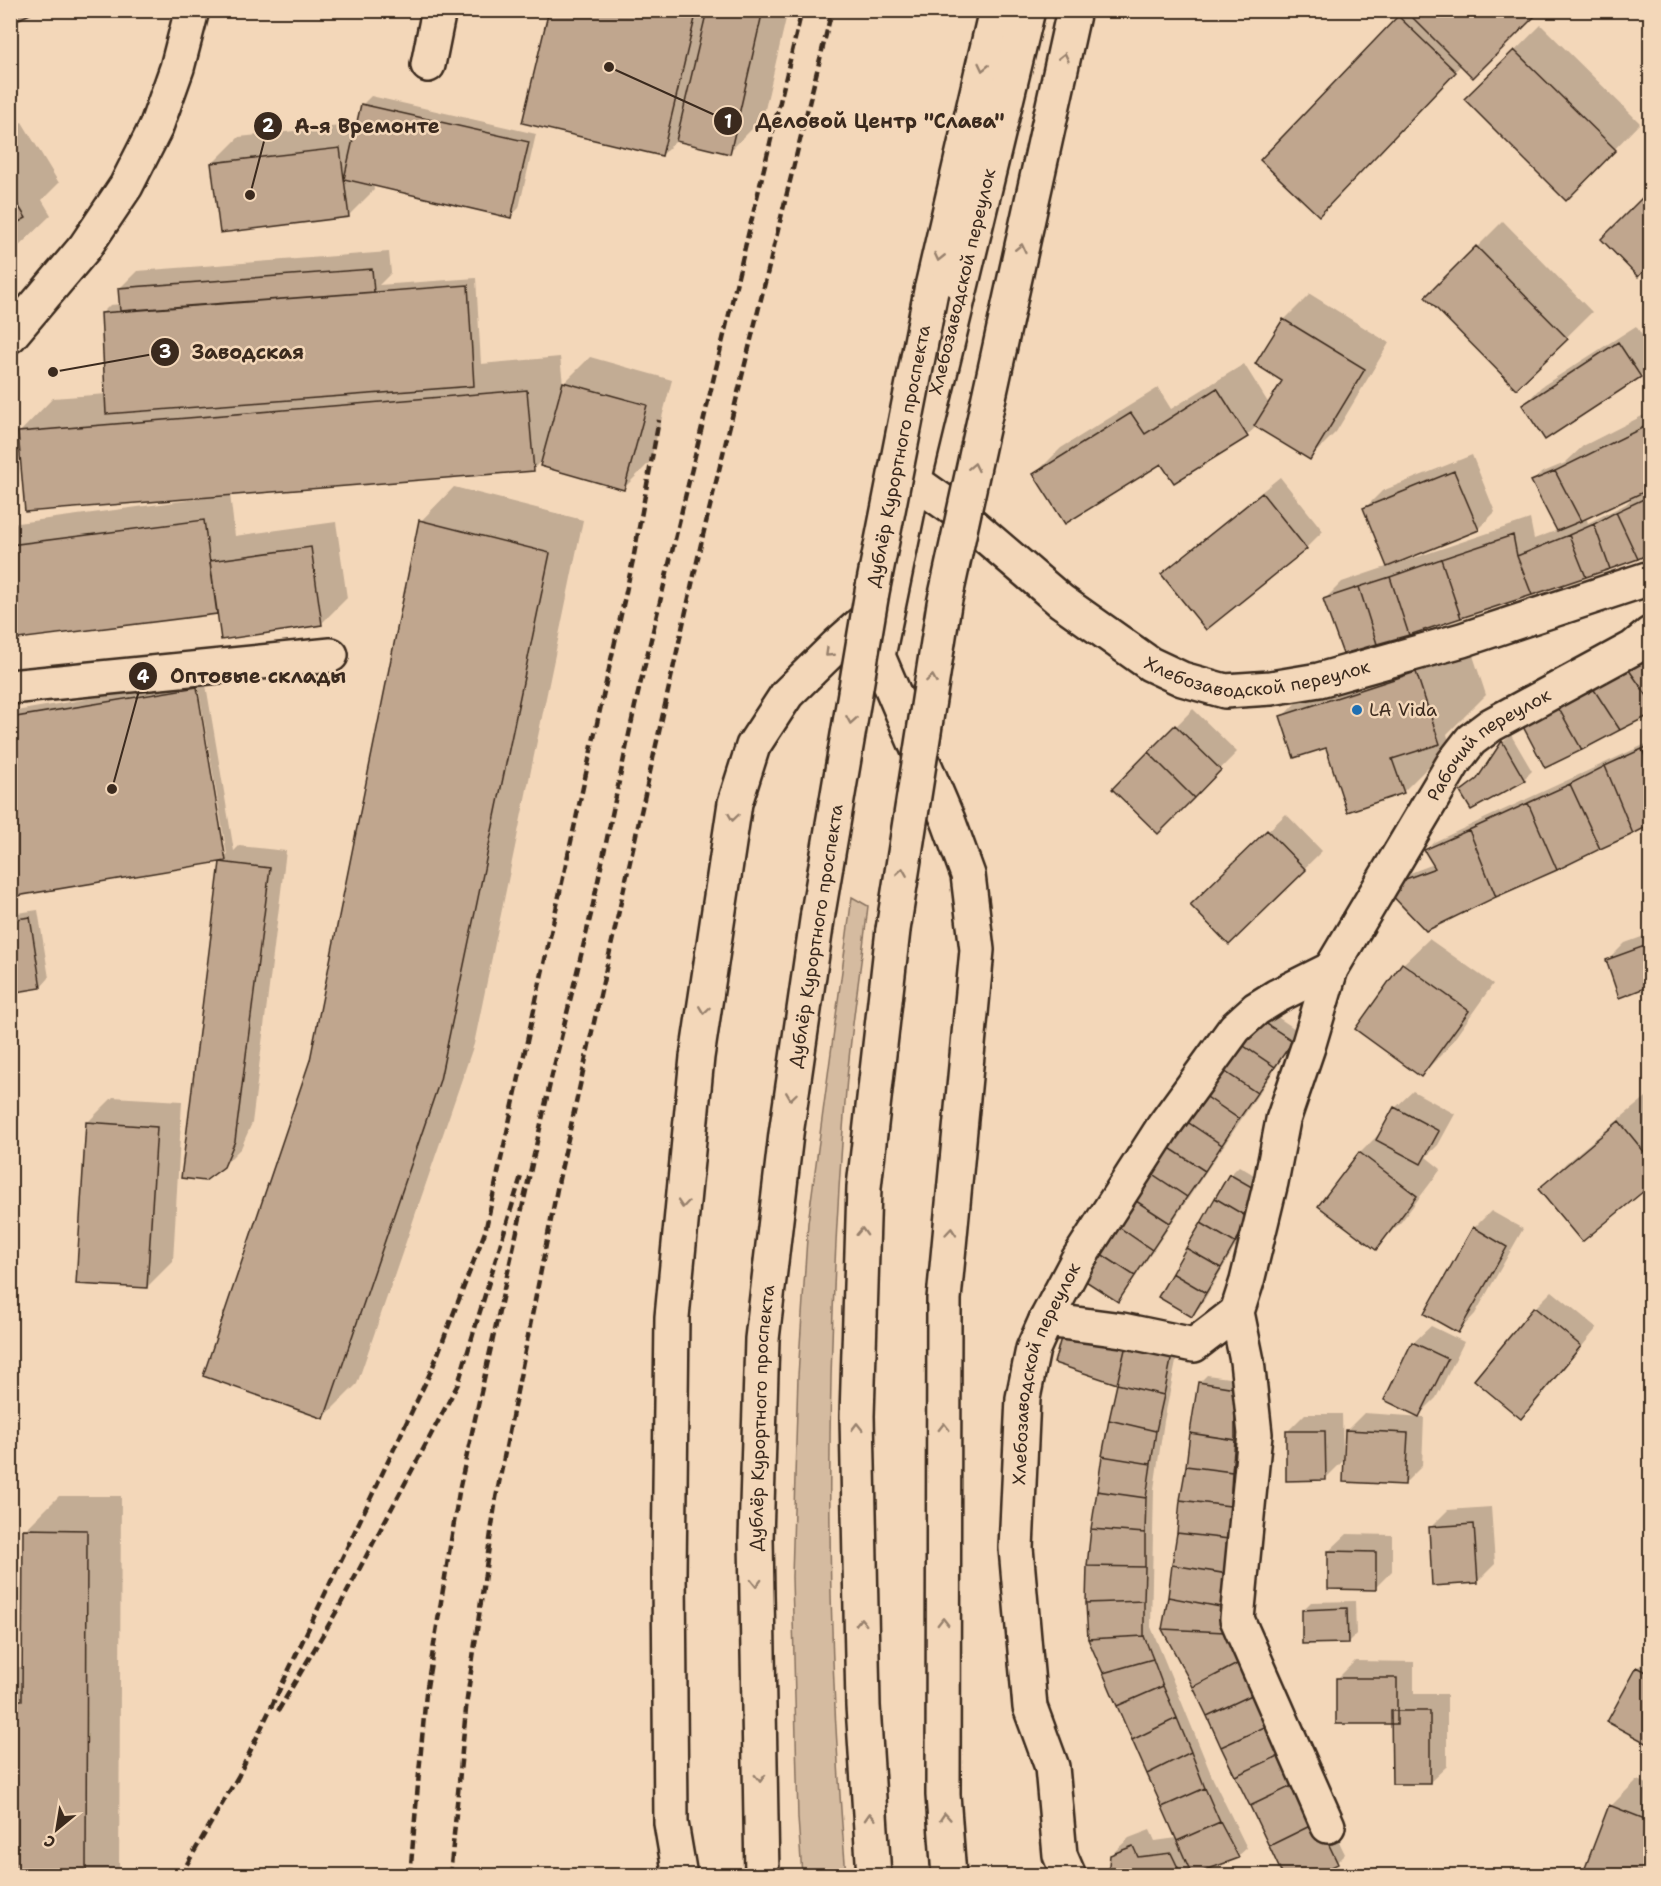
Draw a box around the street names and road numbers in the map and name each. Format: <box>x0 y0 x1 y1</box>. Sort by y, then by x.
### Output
street label: Хлебозаводской переулок <box>923 166 1001 397</box>
street label: Дублёр Курортного проспекта <box>861 323 936 590</box>
street label: Хлебозаводской переулок <box>1142 645 1374 675</box>
street label: Рабочий переулок <box>1421 683 1555 806</box>
street label: Дублёр Курортного проспекта <box>783 802 849 1070</box>
street label: Хлебозаводской переулок <box>1007 1258 1086 1485</box>
street label: Дублёр Курортного проспекта <box>744 1284 780 1552</box>

